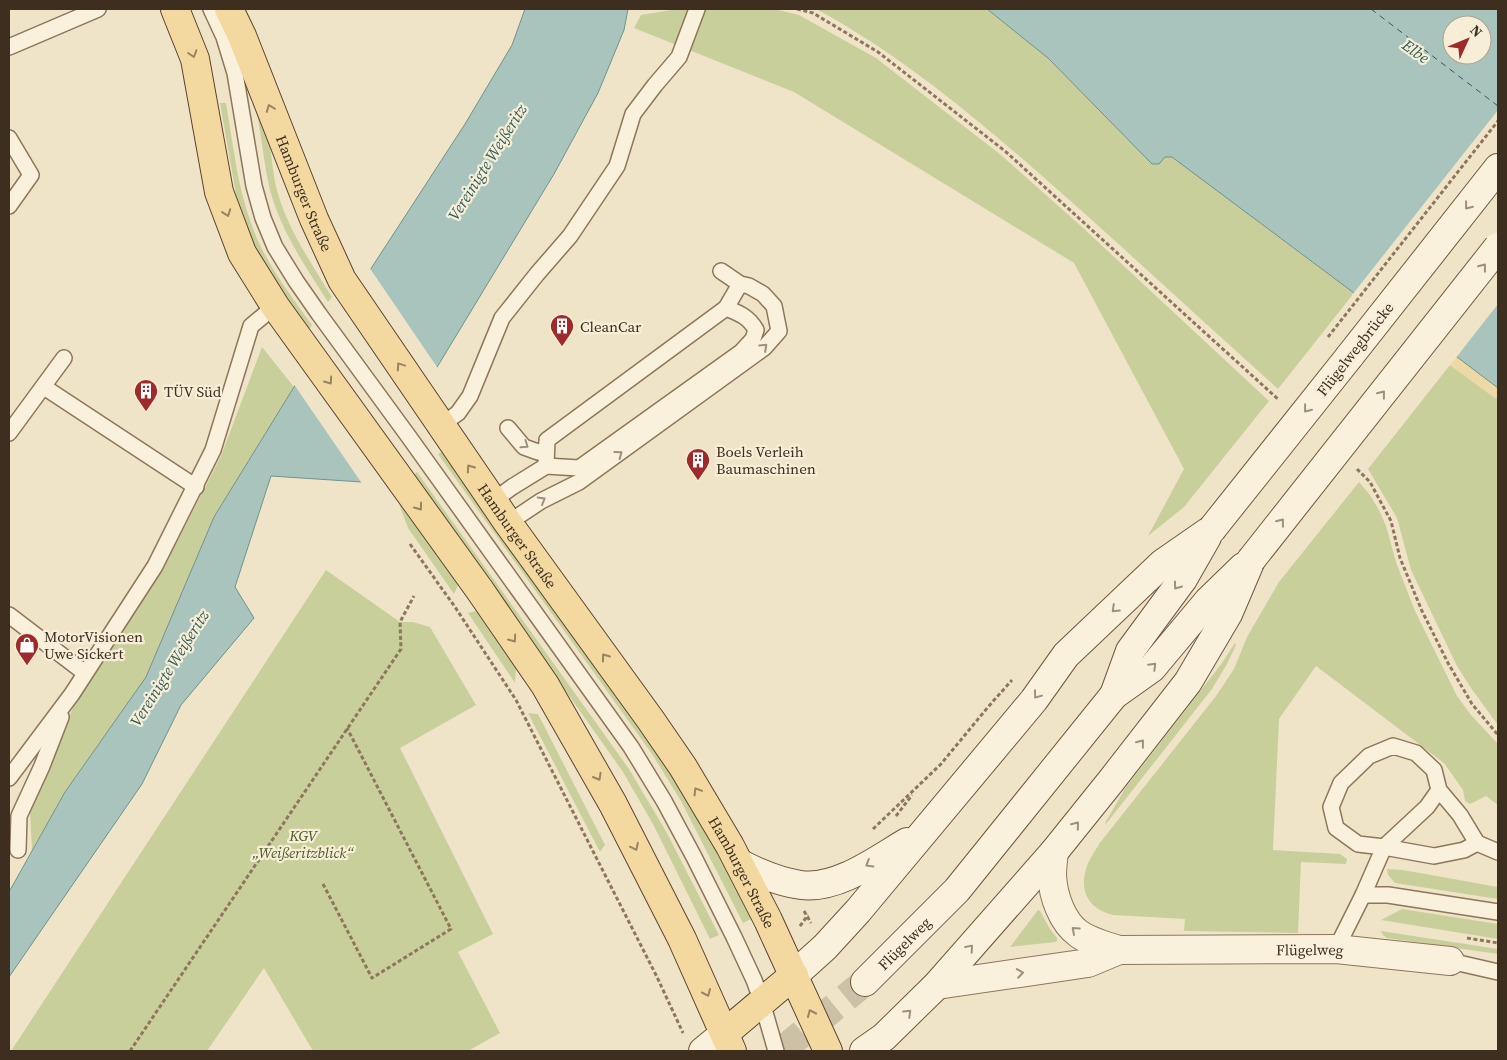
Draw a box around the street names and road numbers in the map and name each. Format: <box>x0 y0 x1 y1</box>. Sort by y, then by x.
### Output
street label: Hamburger Straße <box>271 132 338 255</box>
street label: Flügelwegbrücke <box>1312 297 1399 400</box>
street label: Hamburger Straße <box>473 479 562 593</box>
street label: Hamburger Straße <box>704 812 781 932</box>
street label: Flügelweg <box>873 912 935 974</box>
street label: Flügelweg <box>1276 938 1345 960</box>

